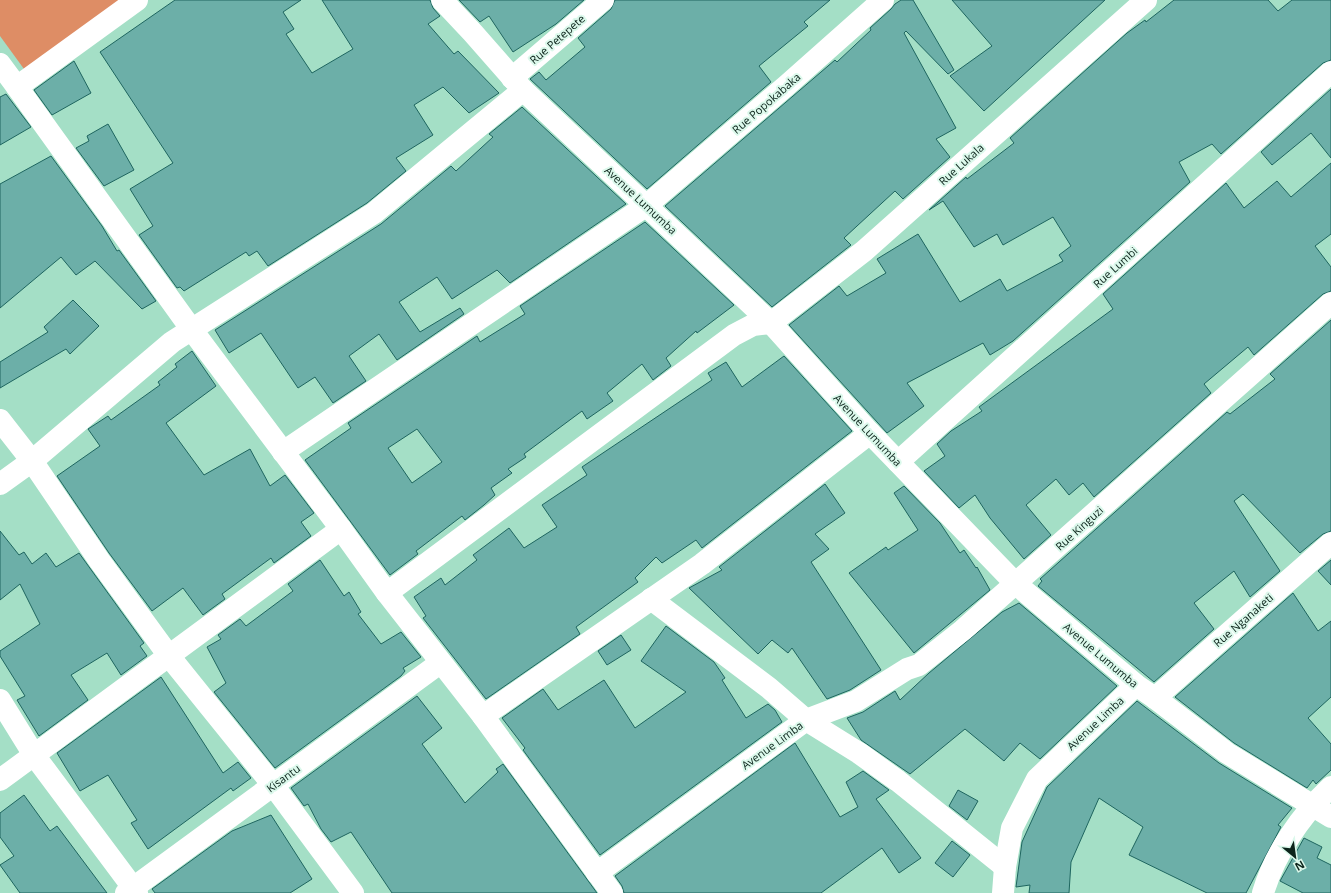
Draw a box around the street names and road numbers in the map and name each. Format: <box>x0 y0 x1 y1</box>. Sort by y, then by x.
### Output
street label: Rue Petepete <box>526 11 588 67</box>
street label: Rue Popokabaka <box>729 69 803 137</box>
street label: Rue Lukala <box>935 140 987 188</box>
street label: Avenue Lumumba <box>602 163 680 237</box>
street label: Rue Lumbi <box>1090 243 1140 291</box>
street label: Avenue Lumumba <box>831 391 905 469</box>
street label: Rue Kinguzi <box>1052 503 1106 553</box>
street label: Rue Nganaketi <box>1210 590 1276 650</box>
street label: Avenue Lumumba <box>1060 619 1142 691</box>
street label: Avenue Limba <box>1063 693 1127 753</box>
street label: Avenue Limba <box>738 718 806 772</box>
street label: Kisantu <box>263 761 303 795</box>

